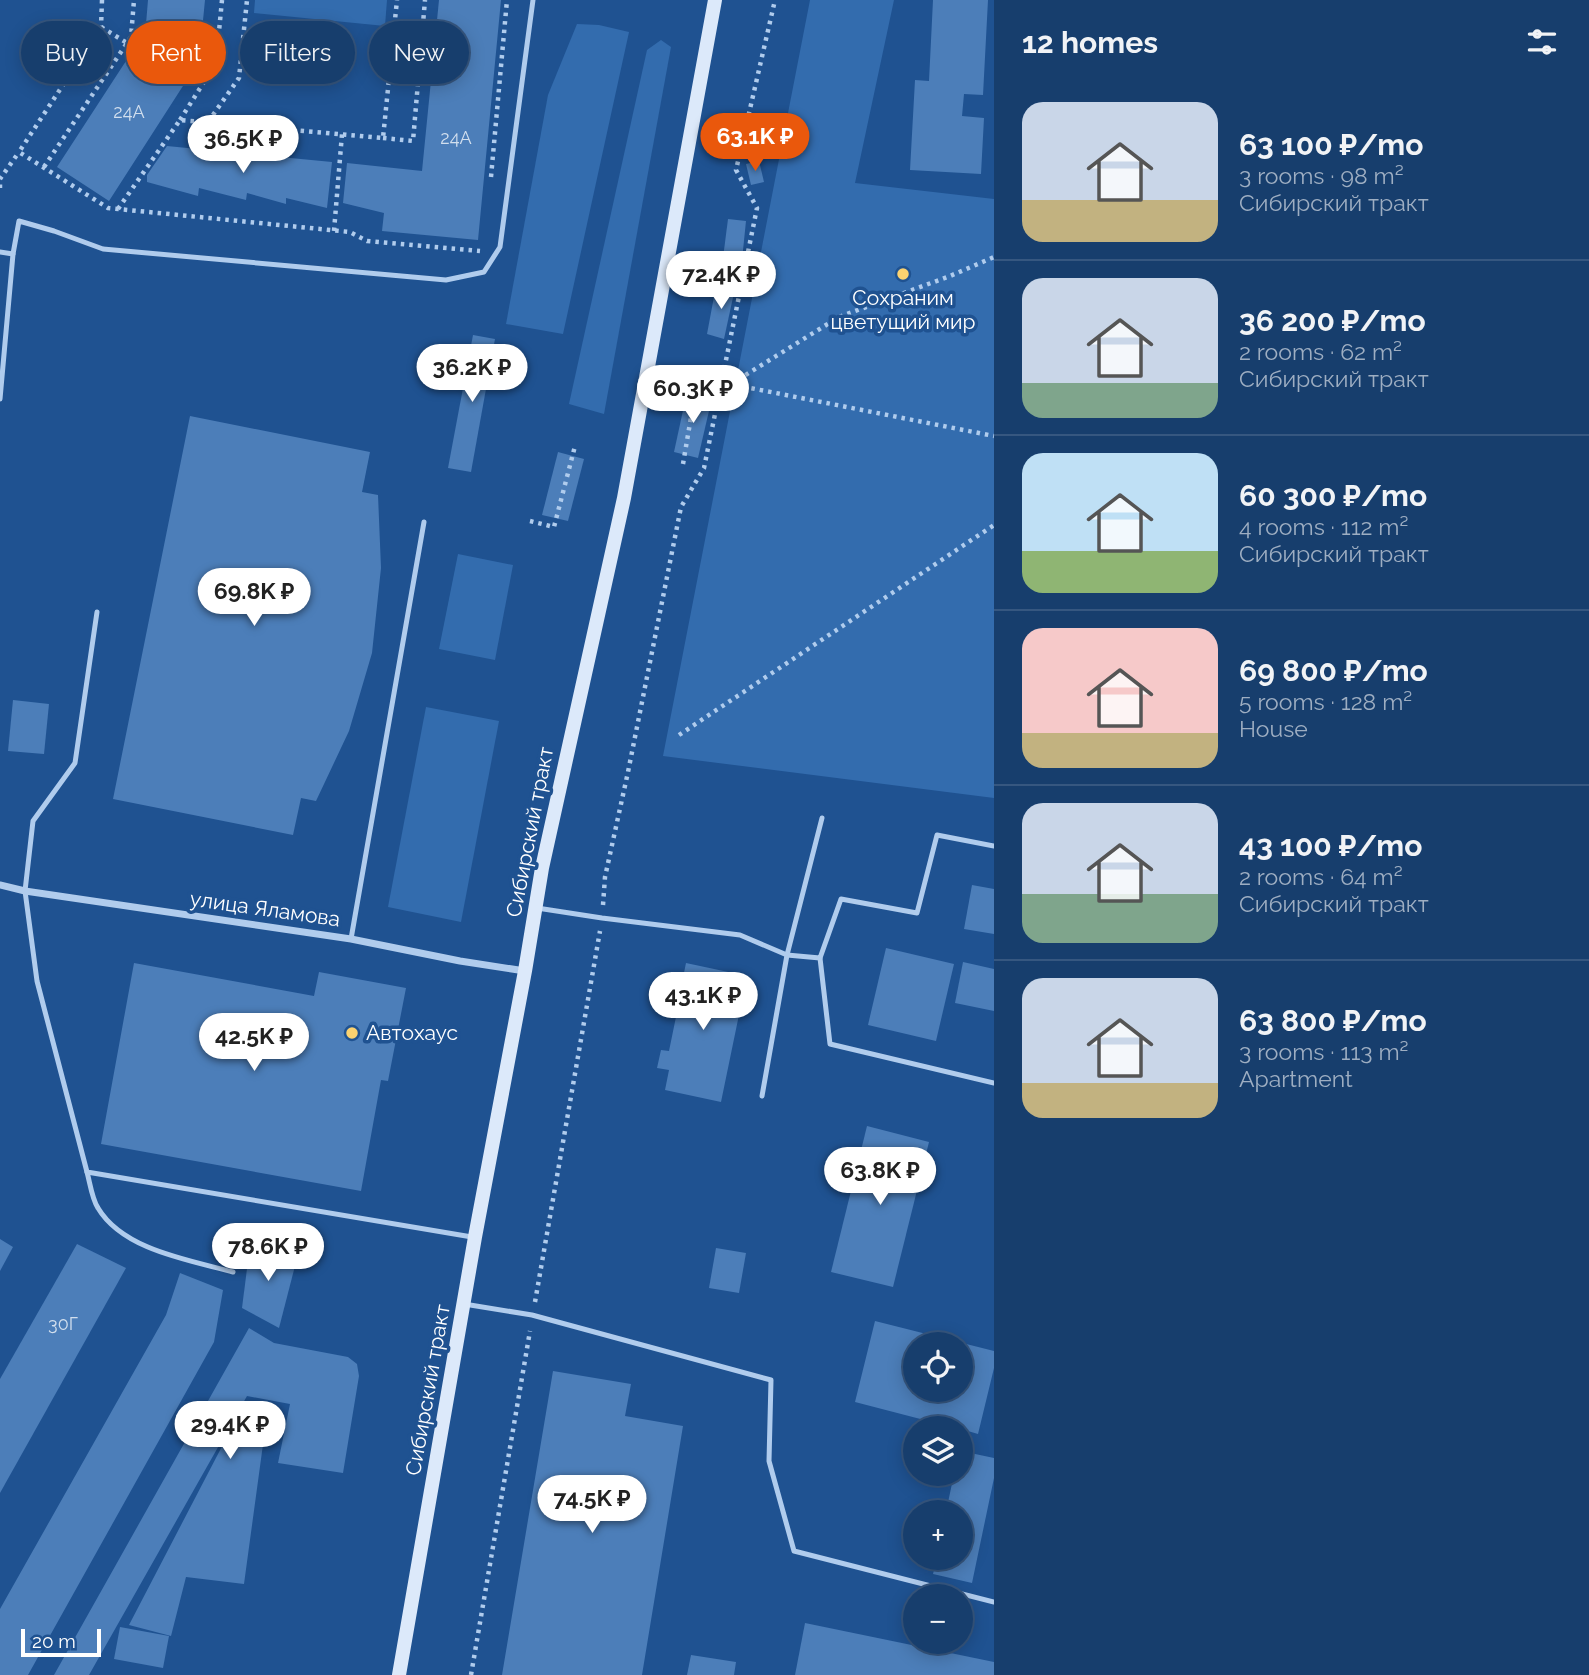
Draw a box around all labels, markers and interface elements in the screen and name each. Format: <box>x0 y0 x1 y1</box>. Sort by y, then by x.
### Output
chip: Buy <box>21 21 112 84</box>
chip: Rent <box>126 21 226 84</box>
chip: Filters <box>240 21 355 84</box>
chip: New <box>369 21 469 84</box>
icon: filters <box>1523 23 1561 61</box>
text: 12 homes <box>1022 25 1158 60</box>
house number: 24А <box>113 101 145 122</box>
pin: 63.1K ₽ <box>690 114 820 173</box>
pin: 36.5K ₽ <box>178 116 308 175</box>
text: 63.1K ₽ <box>716 122 794 149</box>
text: 36.5K ₽ <box>204 124 282 151</box>
house number: 24А <box>440 127 472 148</box>
text: 63 100 ₽/mo <box>1239 127 1423 162</box>
icon: home <box>1078 130 1162 214</box>
text: 3 rooms · 98 m² <box>1239 162 1404 189</box>
text: Сибирский тракт <box>1239 189 1429 216</box>
pin: 72.4K ₽ <box>656 252 786 311</box>
text: 72.4K ₽ <box>682 260 760 287</box>
marker: Сохраним цветущий мир <box>895 266 911 282</box>
place label: Сохраним цветущий мир <box>831 285 975 334</box>
text: 36 200 ₽/mo <box>1239 303 1426 338</box>
icon: home <box>1078 306 1162 390</box>
text: 2 rooms · 62 m² <box>1239 338 1402 365</box>
pin: 36.2K ₽ <box>407 344 537 404</box>
text: 36.2K ₽ <box>433 353 511 380</box>
text: Сибирский тракт <box>1239 365 1429 392</box>
pin: 60.3K ₽ <box>628 366 758 425</box>
text: 60.3K ₽ <box>653 374 733 401</box>
text: 60 300 ₽/mo <box>1239 478 1427 513</box>
icon: home <box>1078 481 1162 565</box>
text: 4 rooms · 112 m² <box>1239 513 1408 540</box>
text: Сибирский тракт <box>1239 540 1429 567</box>
pin: 69.8K ₽ <box>189 568 319 628</box>
text: 69.8K ₽ <box>214 577 294 604</box>
text: 69 800 ₽/mo <box>1239 653 1428 688</box>
icon: home <box>1078 656 1162 740</box>
text: 5 rooms · 128 m² <box>1239 688 1412 715</box>
text: House <box>1239 715 1308 742</box>
street label: Сибирский тракт <box>501 745 558 919</box>
text: 43 100 ₽/mo <box>1239 828 1422 863</box>
icon: home <box>1078 831 1162 915</box>
text: 2 rooms · 64 m² <box>1239 863 1403 890</box>
street label: улица Яламова <box>188 886 342 931</box>
text: Сибирский тракт <box>1239 890 1429 917</box>
pin: 43.1K ₽ <box>638 972 768 1032</box>
text: 43.1K ₽ <box>665 981 741 1008</box>
text: 63 800 ₽/mo <box>1239 1003 1427 1038</box>
icon: home <box>1078 1006 1162 1090</box>
pin: 42.5K ₽ <box>189 1014 319 1073</box>
place label: Автохаус <box>366 1020 458 1045</box>
text: 42.5K ₽ <box>215 1022 293 1049</box>
marker: Автохаус <box>344 1025 360 1041</box>
text: 3 rooms · 113 m² <box>1239 1038 1408 1065</box>
text: Apartment <box>1239 1065 1353 1092</box>
pin: 63.8K ₽ <box>815 1148 945 1207</box>
text: 63.8K ₽ <box>840 1156 920 1183</box>
pin: 78.6K ₽ <box>203 1224 333 1283</box>
text: 78.6K ₽ <box>228 1232 308 1259</box>
street label: Сибирский тракт <box>400 1302 455 1477</box>
house number: 30Г <box>48 1313 78 1334</box>
map controls <box>903 1332 973 1654</box>
button: locate <box>903 1332 973 1402</box>
pin: 29.4K ₽ <box>165 1402 295 1461</box>
text: 29.4K ₽ <box>191 1410 269 1437</box>
button: layers <box>903 1416 973 1486</box>
pin: 74.5K ₽ <box>527 1476 657 1535</box>
text: 74.5K ₽ <box>553 1484 631 1511</box>
button: + <box>903 1500 973 1570</box>
button: − <box>903 1584 973 1654</box>
scale bar <box>21 1626 102 1658</box>
text: 20 m <box>32 1630 76 1652</box>

